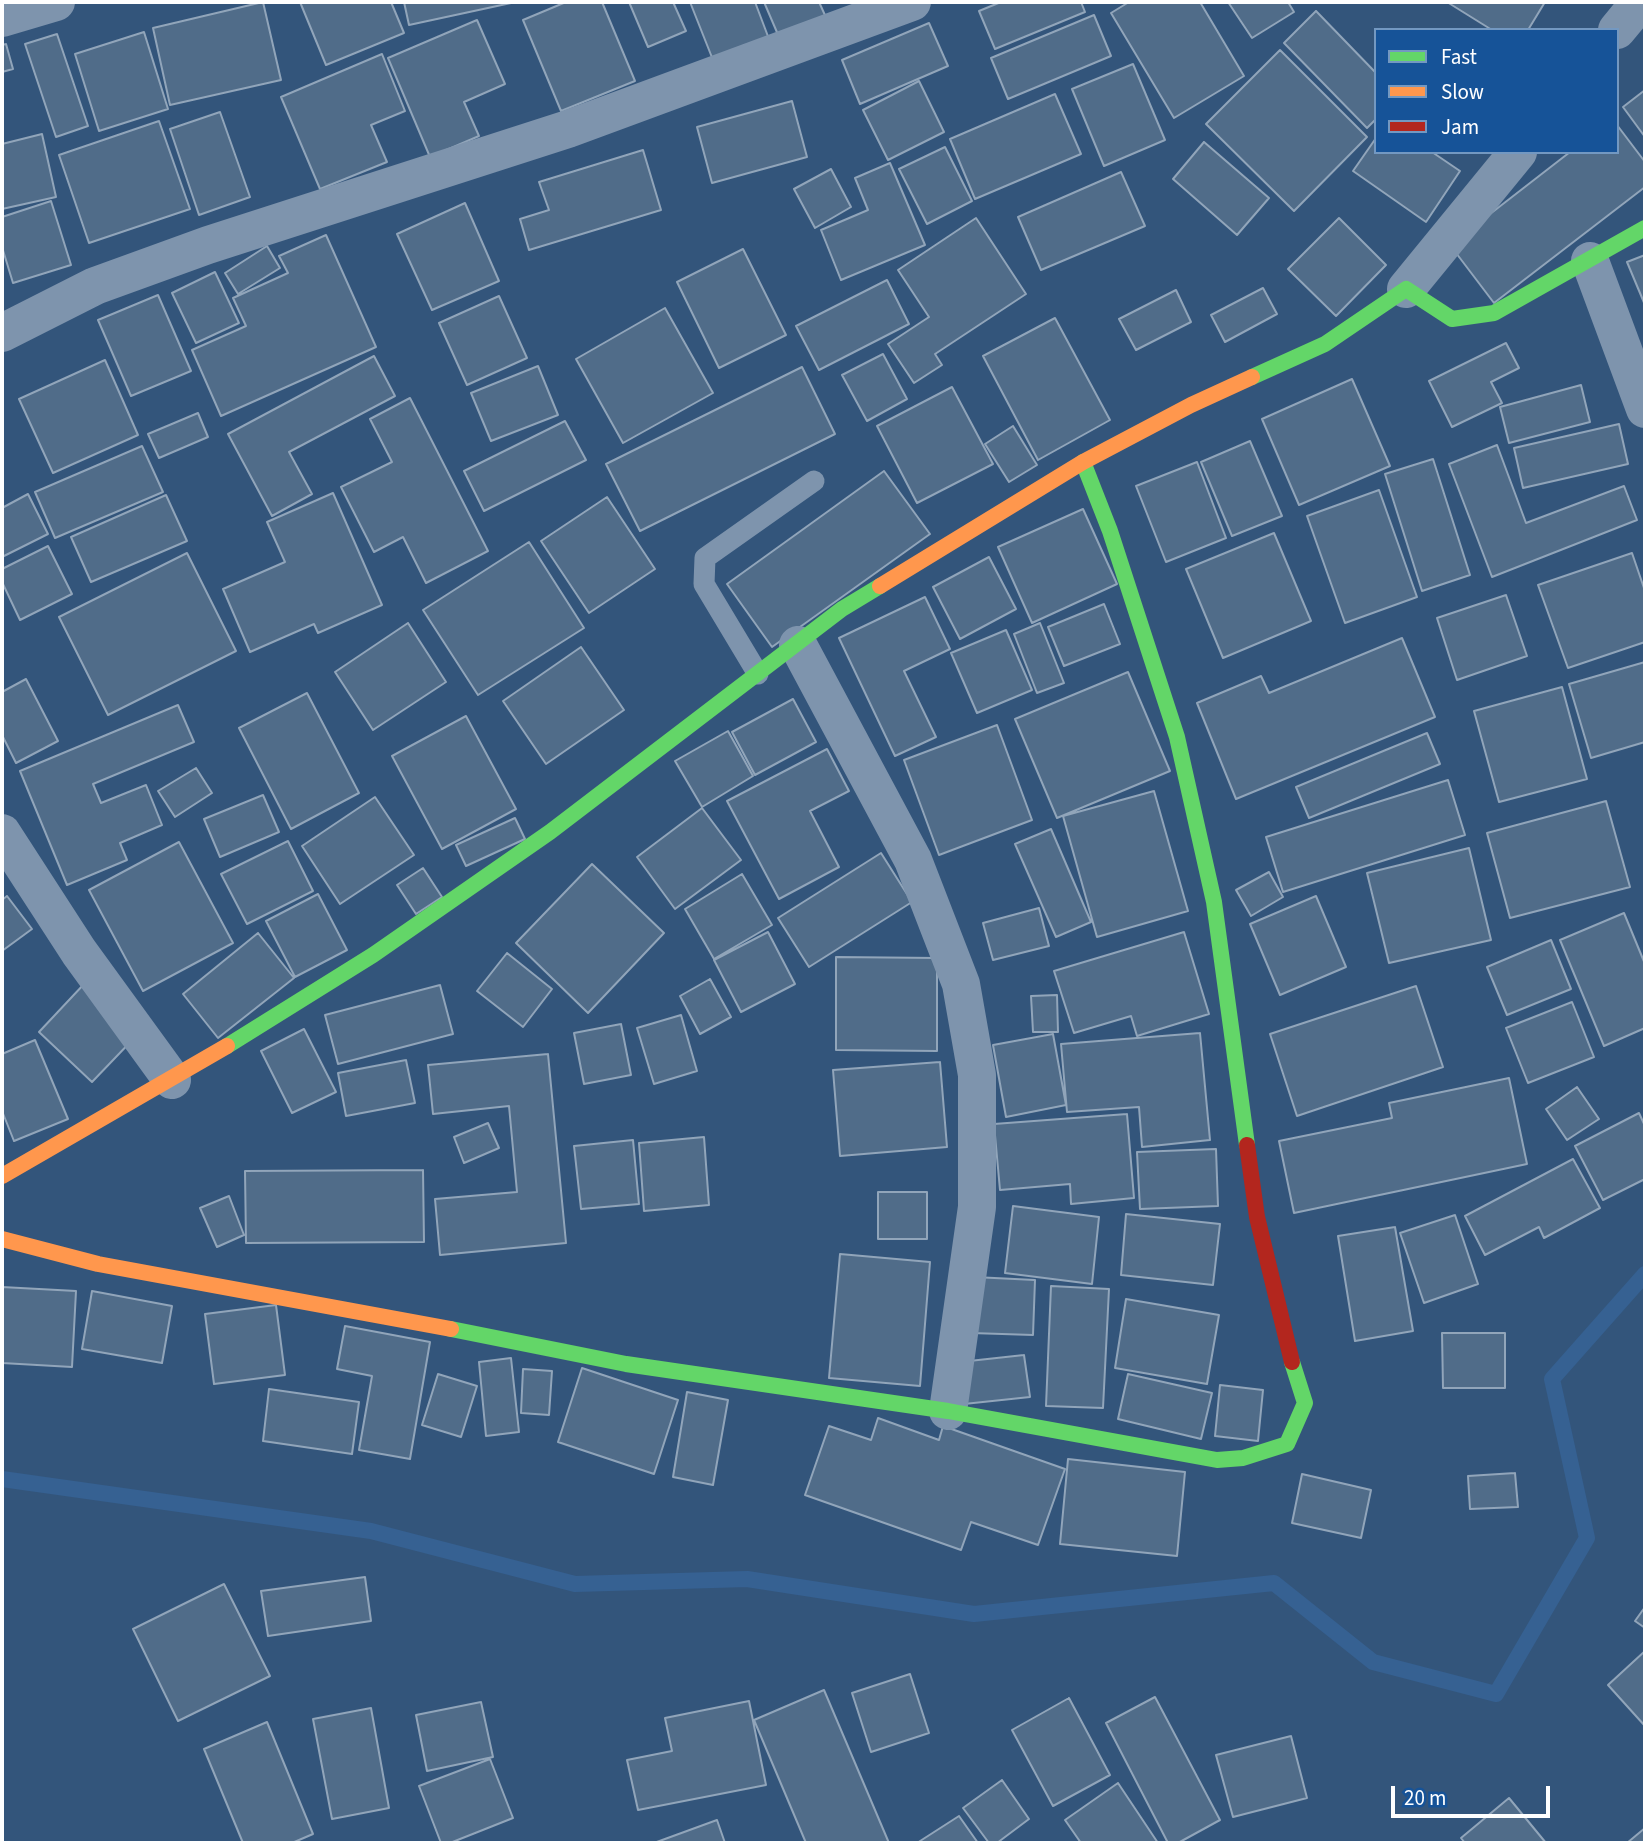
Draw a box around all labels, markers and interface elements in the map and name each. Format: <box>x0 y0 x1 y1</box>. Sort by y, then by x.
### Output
legend <box>1374 28 1619 154</box>
text: Fast <box>1441 42 1477 72</box>
text: Slow <box>1441 77 1484 107</box>
text: Jam <box>1441 112 1479 142</box>
scale bar <box>1395 1772 1554 1816</box>
text: 20 m <box>1404 1783 1446 1813</box>

